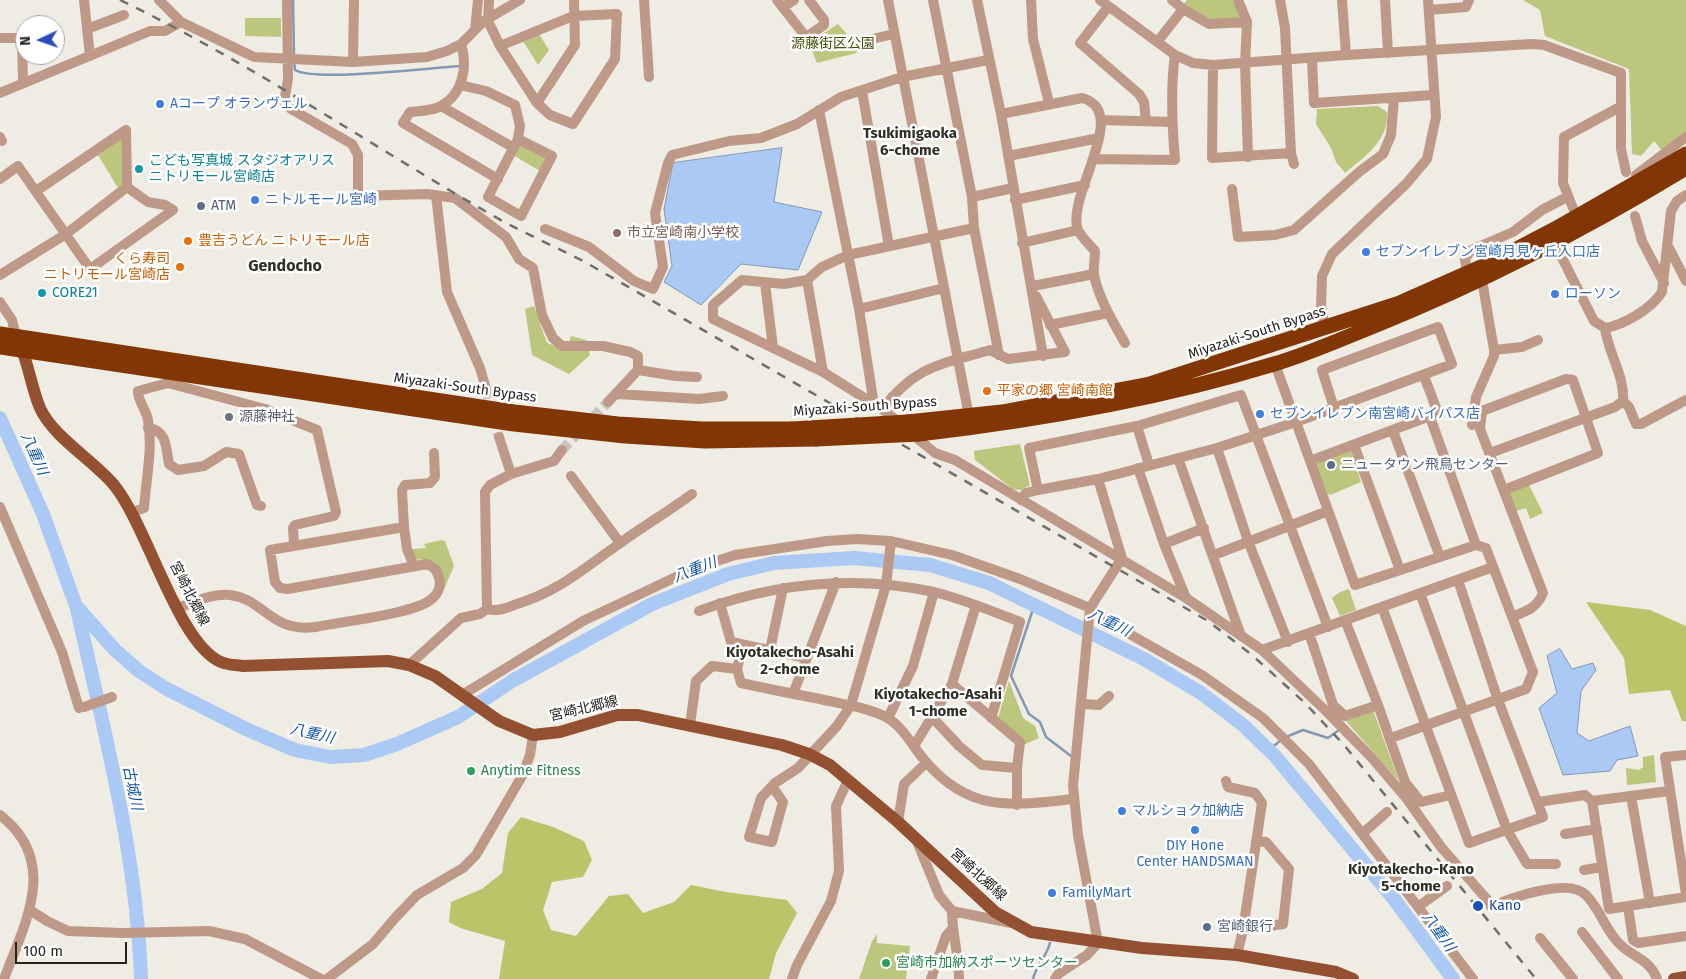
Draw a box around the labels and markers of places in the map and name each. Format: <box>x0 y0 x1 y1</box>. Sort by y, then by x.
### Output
place label: Aコープ オランヴェル <box>170 96 308 112</box>
marker: Aコープ オランヴェル <box>154 98 166 110</box>
place label: こども写真城 スタジオアリス ニトリモール宮崎店 <box>149 153 335 186</box>
marker: こども写真城 スタジオアリス ニトリモール宮崎店 <box>133 163 145 175</box>
place label: ニトルモール宮崎 <box>265 192 377 208</box>
marker: ニトルモール宮崎 <box>249 194 261 206</box>
place label: ATM <box>211 198 236 214</box>
marker: ATM <box>195 200 207 212</box>
place label: 市立宮崎南小学校 <box>627 225 739 241</box>
marker: 市立宮崎南小学校 <box>611 227 623 239</box>
place label: 豊吉うどん ニトリモール店 <box>198 233 370 249</box>
marker: 豊吉うどん ニトリモール店 <box>182 235 194 247</box>
place label: セブンイレブン宮崎月見ヶ丘入口店 <box>1376 244 1600 260</box>
marker: セブンイレブン宮崎月見ヶ丘入口店 <box>1360 246 1372 258</box>
place label: くら寿司 ニトリモール宮崎店 <box>44 251 170 284</box>
marker: くら寿司 ニトリモール宮崎店 <box>174 261 186 273</box>
place label: CORE21 <box>52 285 98 301</box>
place label: ローソン <box>1565 286 1621 302</box>
marker: CORE21 <box>36 287 48 299</box>
marker: ローソン <box>1549 288 1561 300</box>
place label: 平家の郷 宮崎南館 <box>997 383 1113 399</box>
marker: 平家の郷 宮崎南館 <box>981 385 993 397</box>
place label: セブンイレブン南宮崎バイパス店 <box>1270 406 1480 422</box>
marker: セブンイレブン南宮崎バイパス店 <box>1254 408 1266 420</box>
place label: 源藤神社 <box>239 409 295 425</box>
marker: 源藤神社 <box>223 411 235 423</box>
place label: ニュータウン飛鳥センター <box>1341 457 1509 473</box>
marker: ニュータウン飛鳥センター <box>1325 459 1337 471</box>
place label: Anytime Fitness <box>481 763 581 779</box>
marker: Anytime Fitness <box>465 765 477 777</box>
place label: マルショク加納店 <box>1132 803 1244 819</box>
marker: マルショク加納店 <box>1116 805 1128 817</box>
marker: DIY Hone Center HANDSMAN <box>1189 824 1201 836</box>
place label: DIY Hone Center HANDSMAN <box>1136 838 1254 870</box>
place label: FamilyMart <box>1062 885 1131 901</box>
marker: FamilyMart <box>1046 887 1058 899</box>
place label: Kano <box>1489 898 1521 914</box>
marker: Kano <box>1471 899 1485 913</box>
place label: 宮崎銀行 <box>1217 919 1273 935</box>
marker: 宮崎銀行 <box>1201 921 1213 933</box>
place label: 宮崎市加納スポーツセンター <box>896 955 1078 971</box>
marker: 宮崎市加納スポーツセンター <box>880 957 892 969</box>

